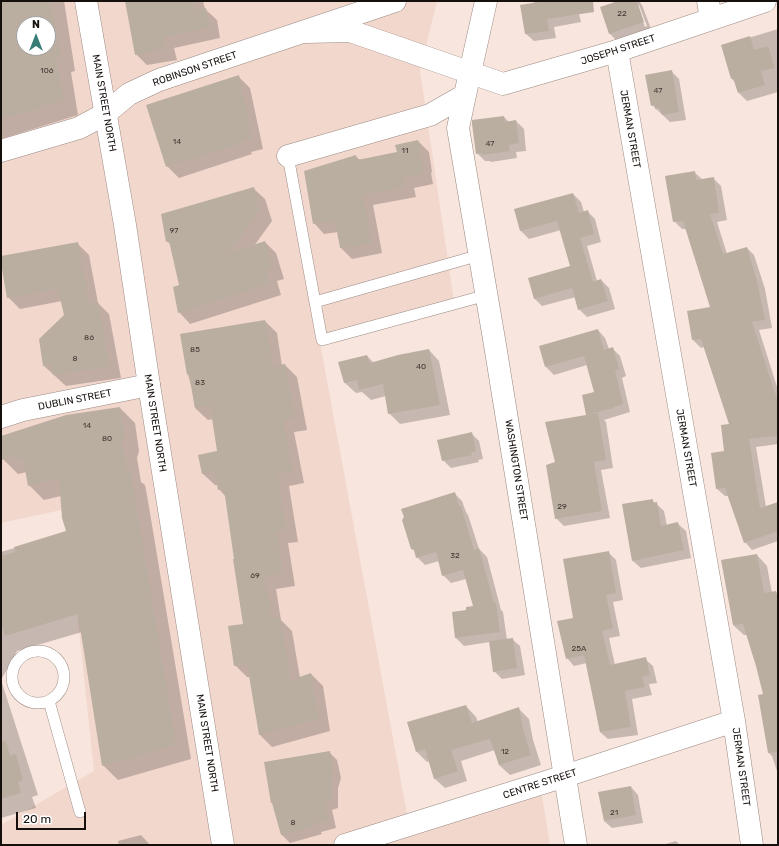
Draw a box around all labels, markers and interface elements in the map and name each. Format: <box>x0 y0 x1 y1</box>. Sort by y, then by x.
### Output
house number: 22 <box>617 9 627 19</box>
north arrow <box>16 16 56 56</box>
text: N <box>32 18 40 31</box>
street label: JOSEPH STREET <box>579 32 657 68</box>
street label: ROBINSON STREET <box>151 49 239 89</box>
street label: MAIN STREET NORTH <box>90 53 118 153</box>
house number: 106 <box>40 66 54 76</box>
house number: 47 <box>654 86 662 96</box>
street label: JERMAN STREET <box>617 89 643 169</box>
house number: 14 <box>173 137 181 147</box>
house number: 47 <box>486 139 494 149</box>
house number: 11 <box>402 146 408 156</box>
house number: 97 <box>170 226 178 236</box>
house number: 86 <box>84 333 94 343</box>
house number: 85 <box>190 345 200 355</box>
house number: 8 <box>72 354 78 364</box>
house number: 40 <box>416 362 426 372</box>
street label: MAIN STREET NORTH <box>141 373 169 473</box>
house number: 83 <box>195 378 205 388</box>
street label: DUBLIN STREET <box>37 387 113 413</box>
street label: JERMAN STREET <box>673 408 699 488</box>
street label: WASHINGTON STREET <box>502 419 530 521</box>
house number: 14 <box>83 421 91 431</box>
house number: 80 <box>102 434 112 444</box>
house number: 29 <box>557 502 567 512</box>
house number: 32 <box>450 551 460 561</box>
house number: 69 <box>250 571 260 581</box>
house number: 25A <box>572 644 586 654</box>
street label: MAIN STREET NORTH <box>193 693 221 793</box>
street label: JERMAN STREET <box>730 727 752 807</box>
house number: 12 <box>501 747 509 757</box>
street label: CENTRE STREET <box>502 766 578 802</box>
scale bar <box>18 804 88 830</box>
house number: 21 <box>610 808 618 818</box>
text: 20 m <box>23 812 51 826</box>
house number: 8 <box>290 818 296 828</box>

